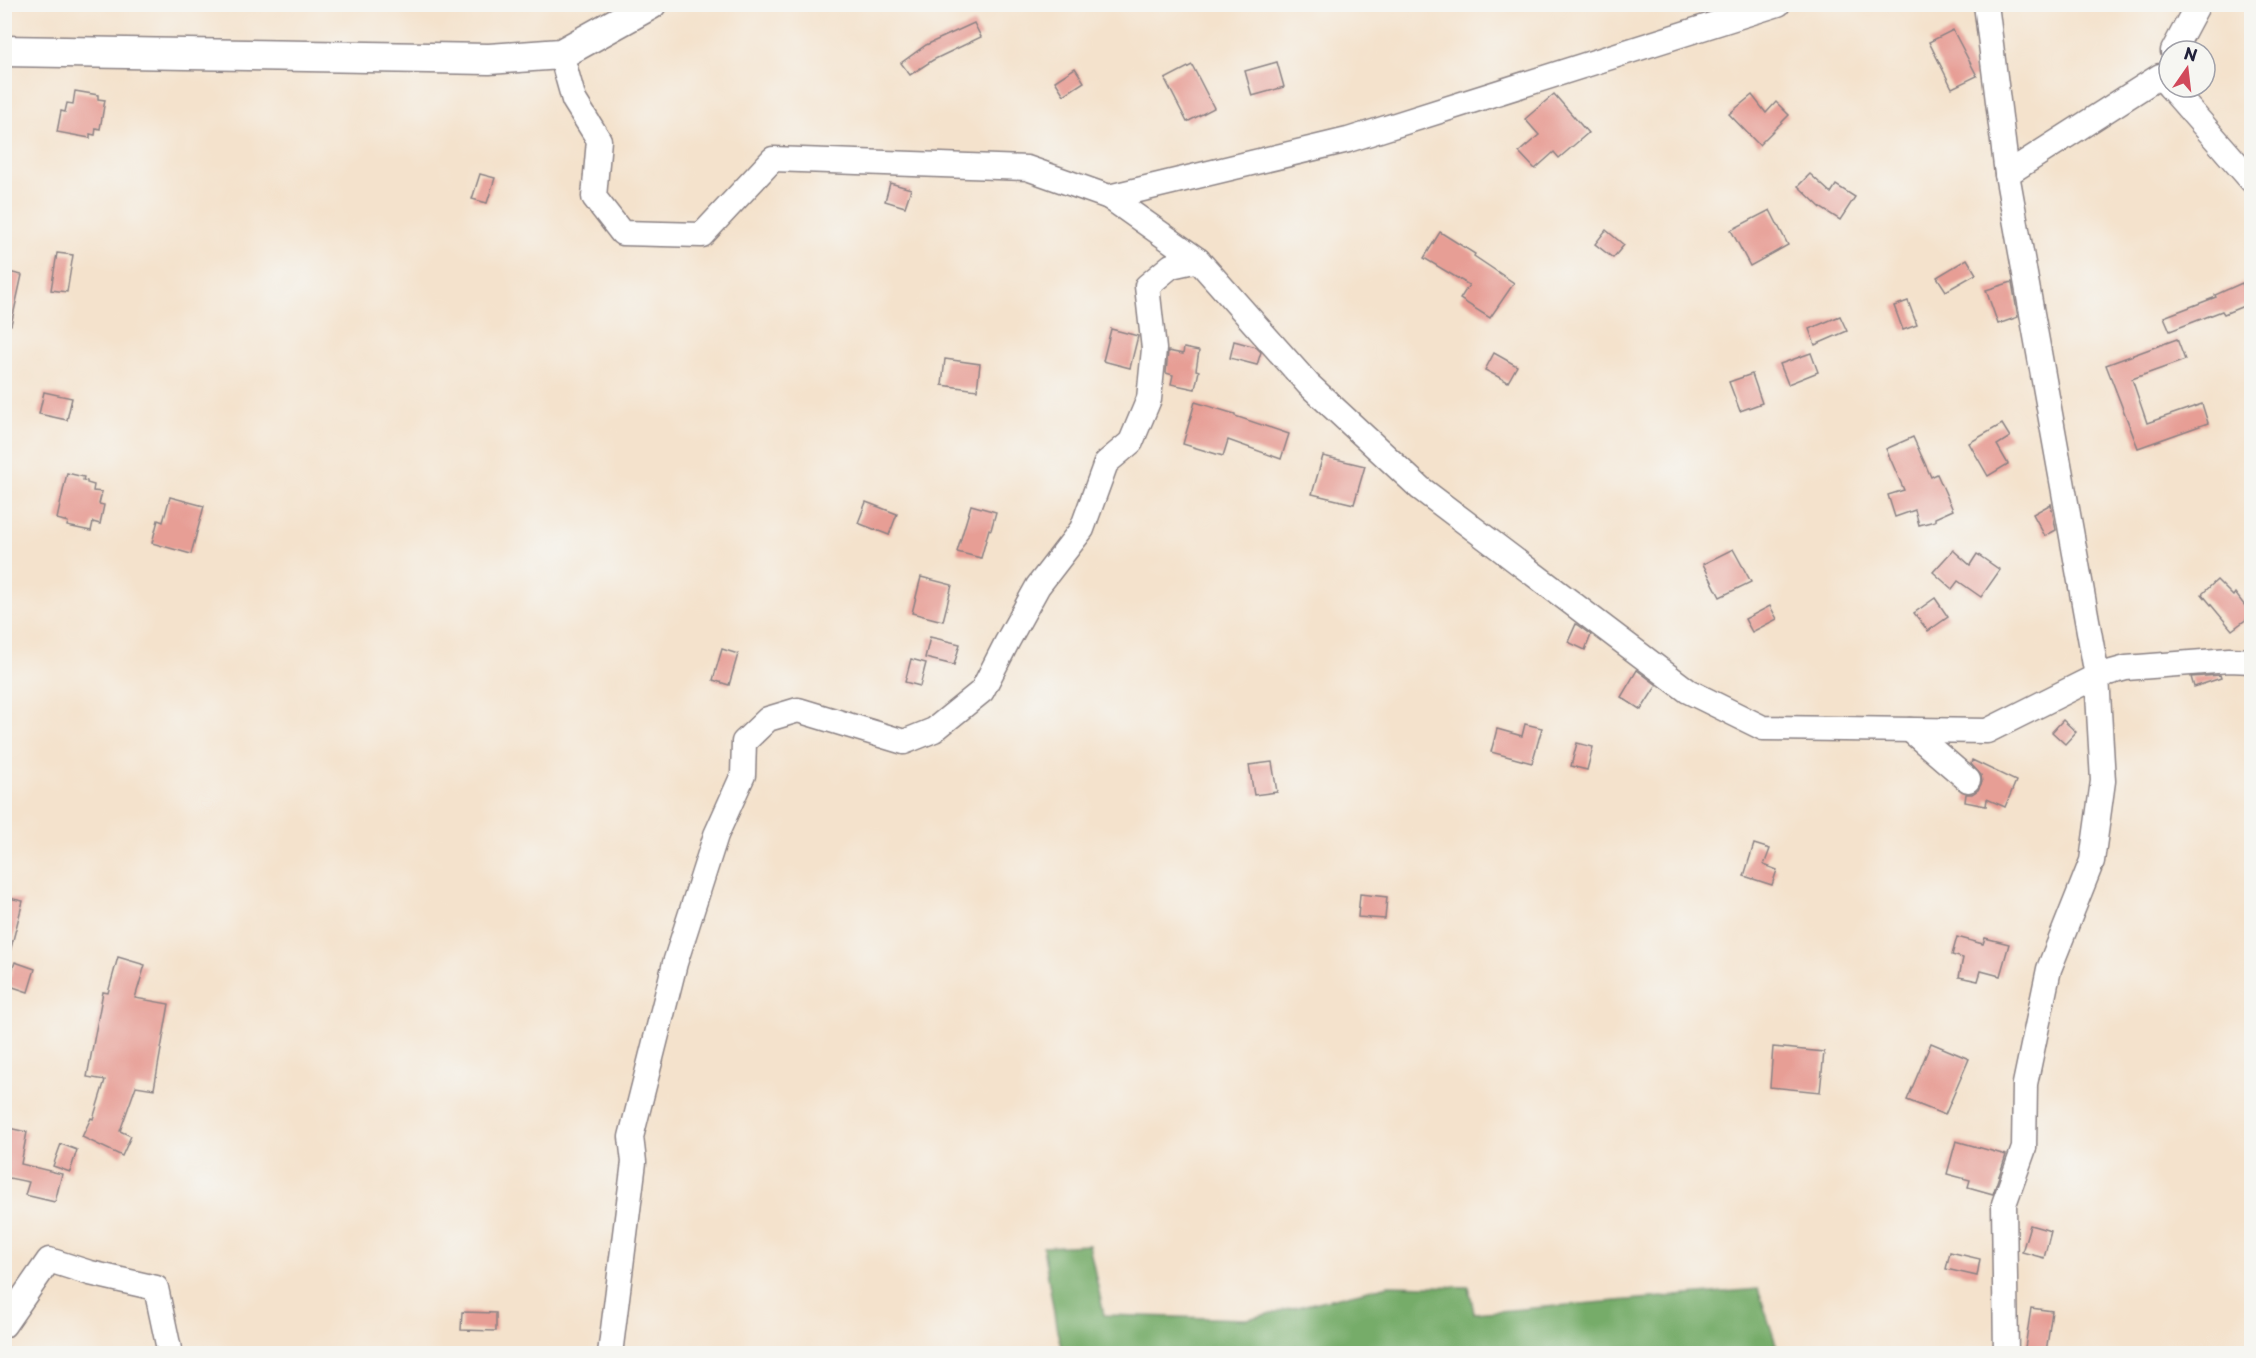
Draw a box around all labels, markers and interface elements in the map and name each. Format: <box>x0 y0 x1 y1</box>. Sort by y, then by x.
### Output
north arrow <box>2157 39 2217 99</box>
text: N <box>2182 40 2200 67</box>

